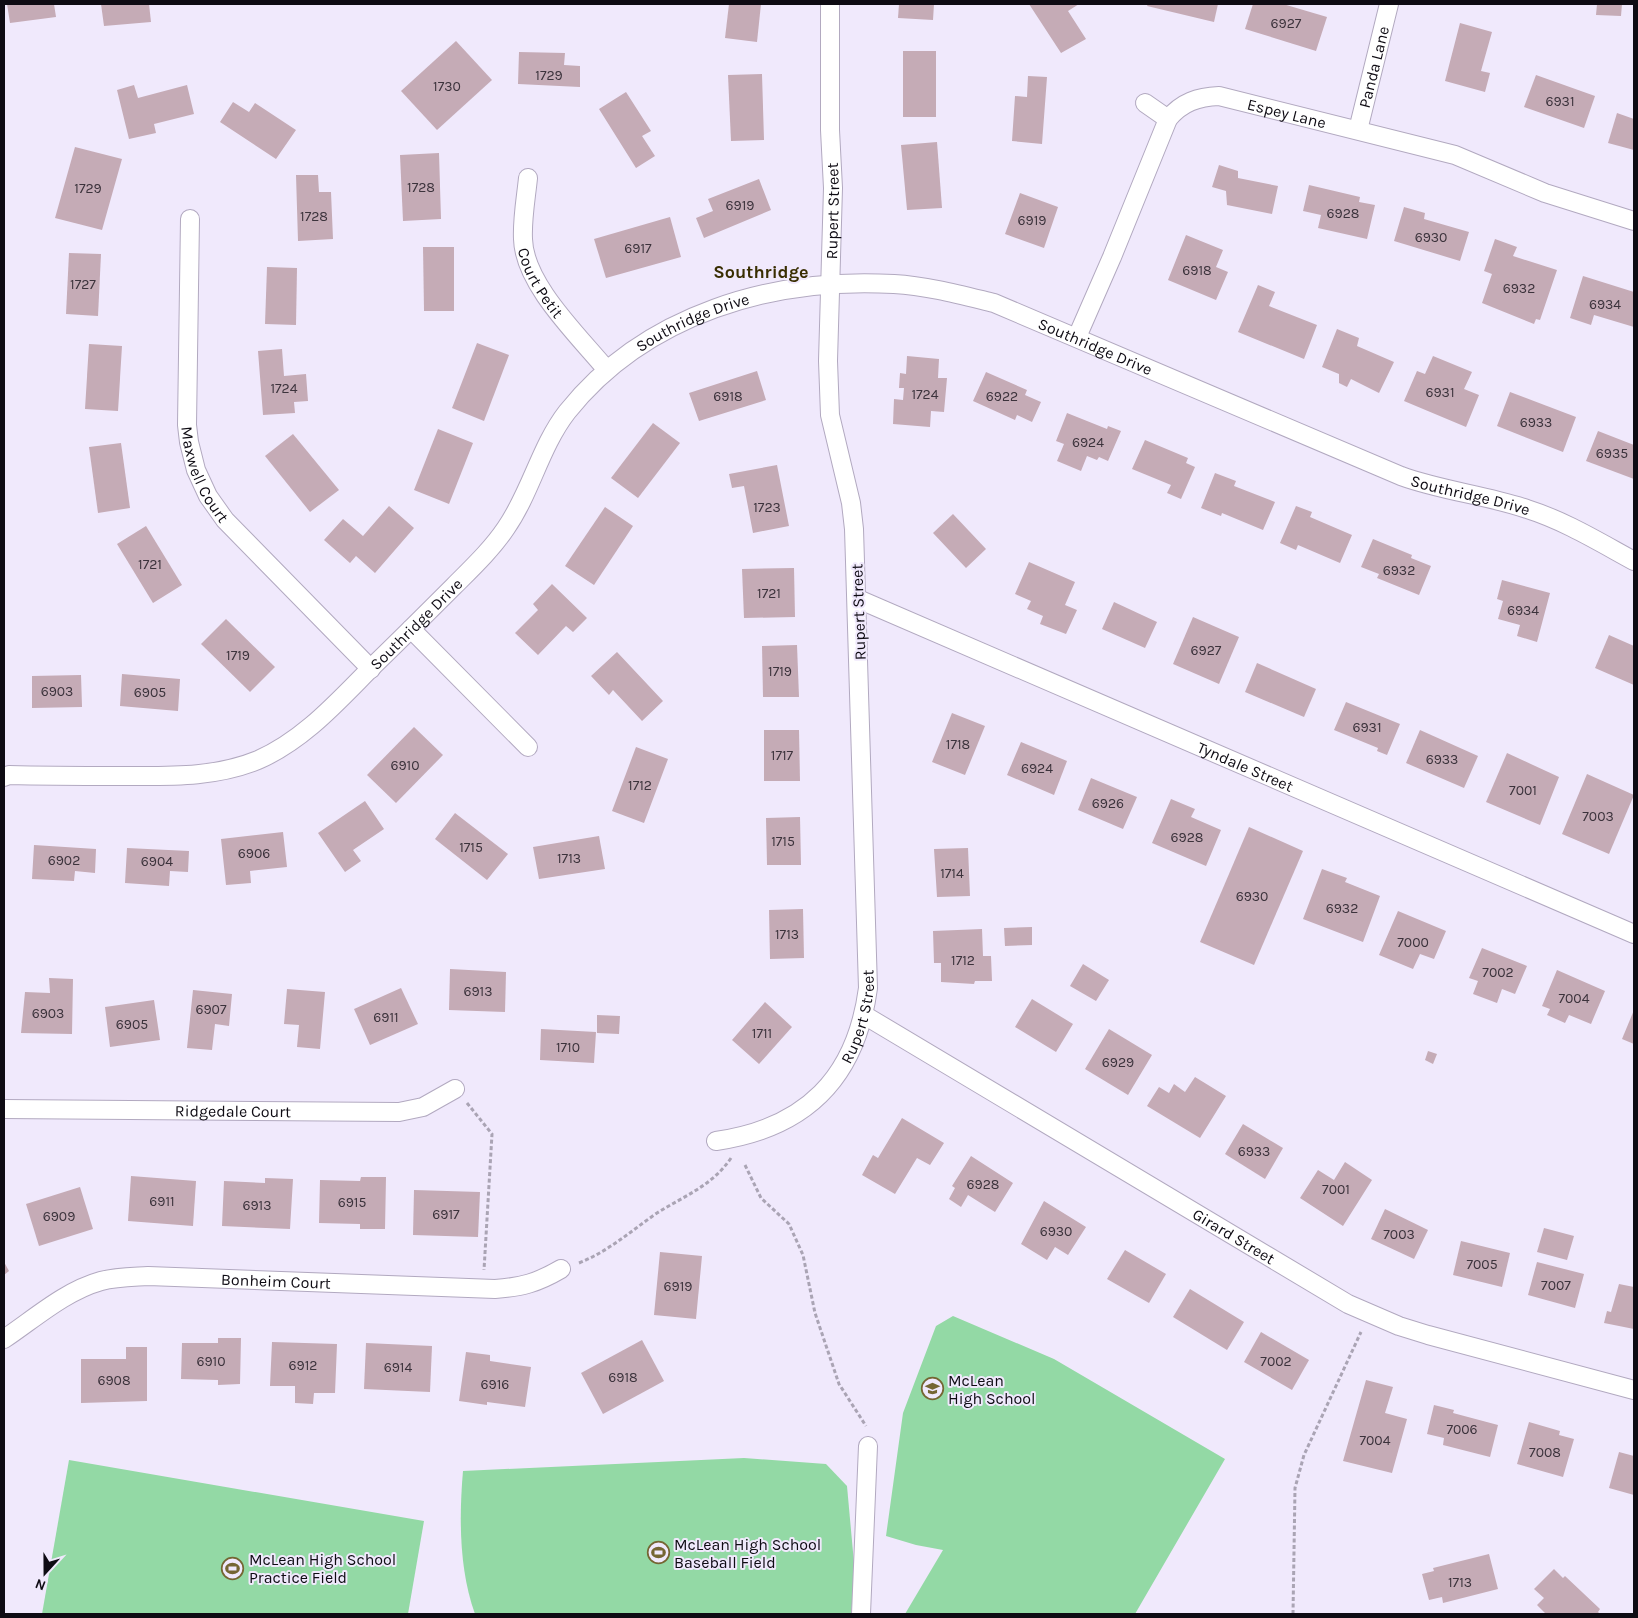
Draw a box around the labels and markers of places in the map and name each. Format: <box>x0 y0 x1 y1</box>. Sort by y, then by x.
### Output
place label: McLean High School <box>948 1371 1036 1408</box>
school or university icon: McLean High School <box>920 1377 944 1401</box>
place label: McLean High School Baseball Field <box>674 1535 821 1572</box>
sports icon: McLean High School Baseball Field <box>646 1541 670 1565</box>
place label: McLean High School Practice Field <box>249 1550 396 1587</box>
sports icon: McLean High School Practice Field <box>221 1556 245 1580</box>

